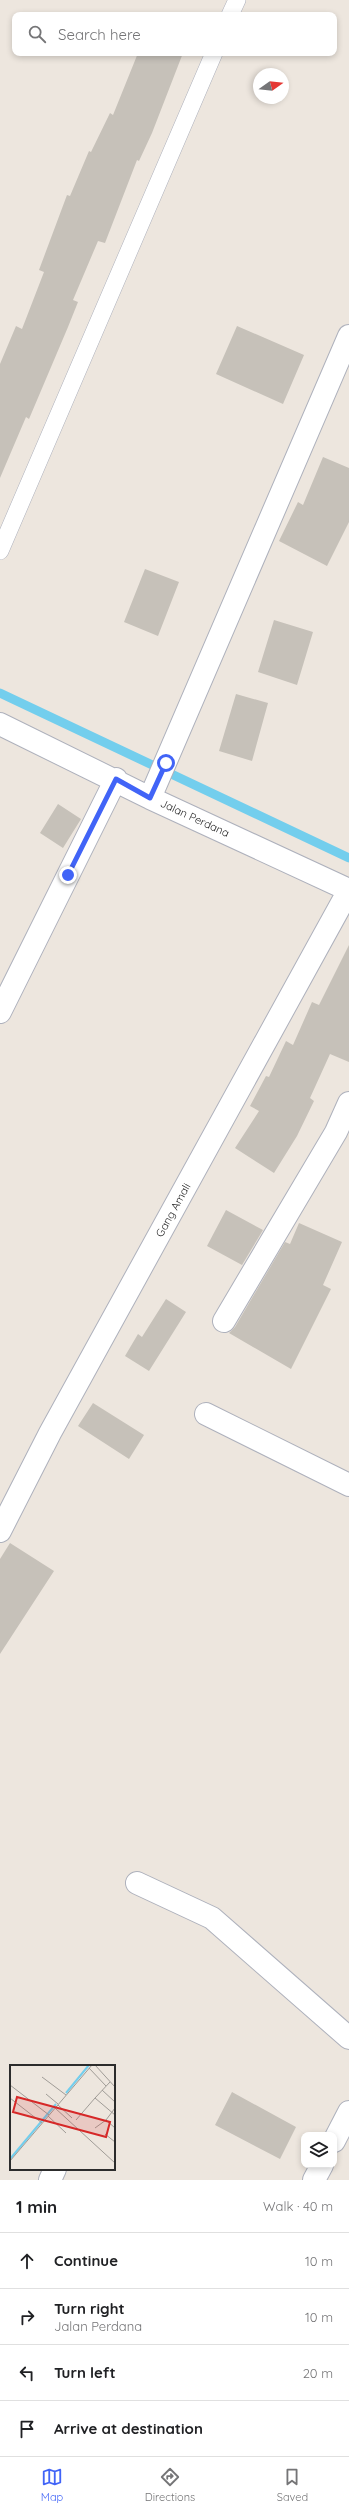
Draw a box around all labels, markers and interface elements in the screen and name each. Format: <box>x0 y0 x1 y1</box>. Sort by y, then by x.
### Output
search box <box>12 12 337 56</box>
icon: search <box>26 23 48 45</box>
text: Search here <box>58 25 141 44</box>
north arrow <box>253 68 289 104</box>
route start <box>157 754 175 772</box>
street label: Jalan Perdana <box>158 796 232 840</box>
route end <box>59 866 77 884</box>
street label: Gang Amali <box>152 1181 194 1239</box>
inset map <box>10 2065 115 2170</box>
map controls <box>301 2132 337 2168</box>
button: layers <box>301 2132 337 2168</box>
text: 1 min <box>16 2196 57 2217</box>
text: Walk · 40 m <box>263 2198 333 2214</box>
icon: ahead <box>16 2250 38 2272</box>
text: Continue <box>54 2251 118 2270</box>
text: 10 m <box>305 2253 333 2269</box>
text: Turn right <box>54 2299 125 2318</box>
icon: right <box>16 2306 38 2328</box>
text: 10 m <box>305 2309 333 2325</box>
text: Jalan Perdana <box>54 2318 142 2334</box>
icon: left <box>16 2362 38 2384</box>
text: Turn left <box>54 2363 116 2382</box>
text: 20 m <box>303 2365 333 2381</box>
icon: arrive <box>16 2418 38 2440</box>
text: Arrive at destination <box>54 2419 203 2438</box>
tab: Map <box>41 2466 63 2504</box>
tab: Directions <box>145 2466 195 2504</box>
tab: Saved <box>277 2466 308 2504</box>

